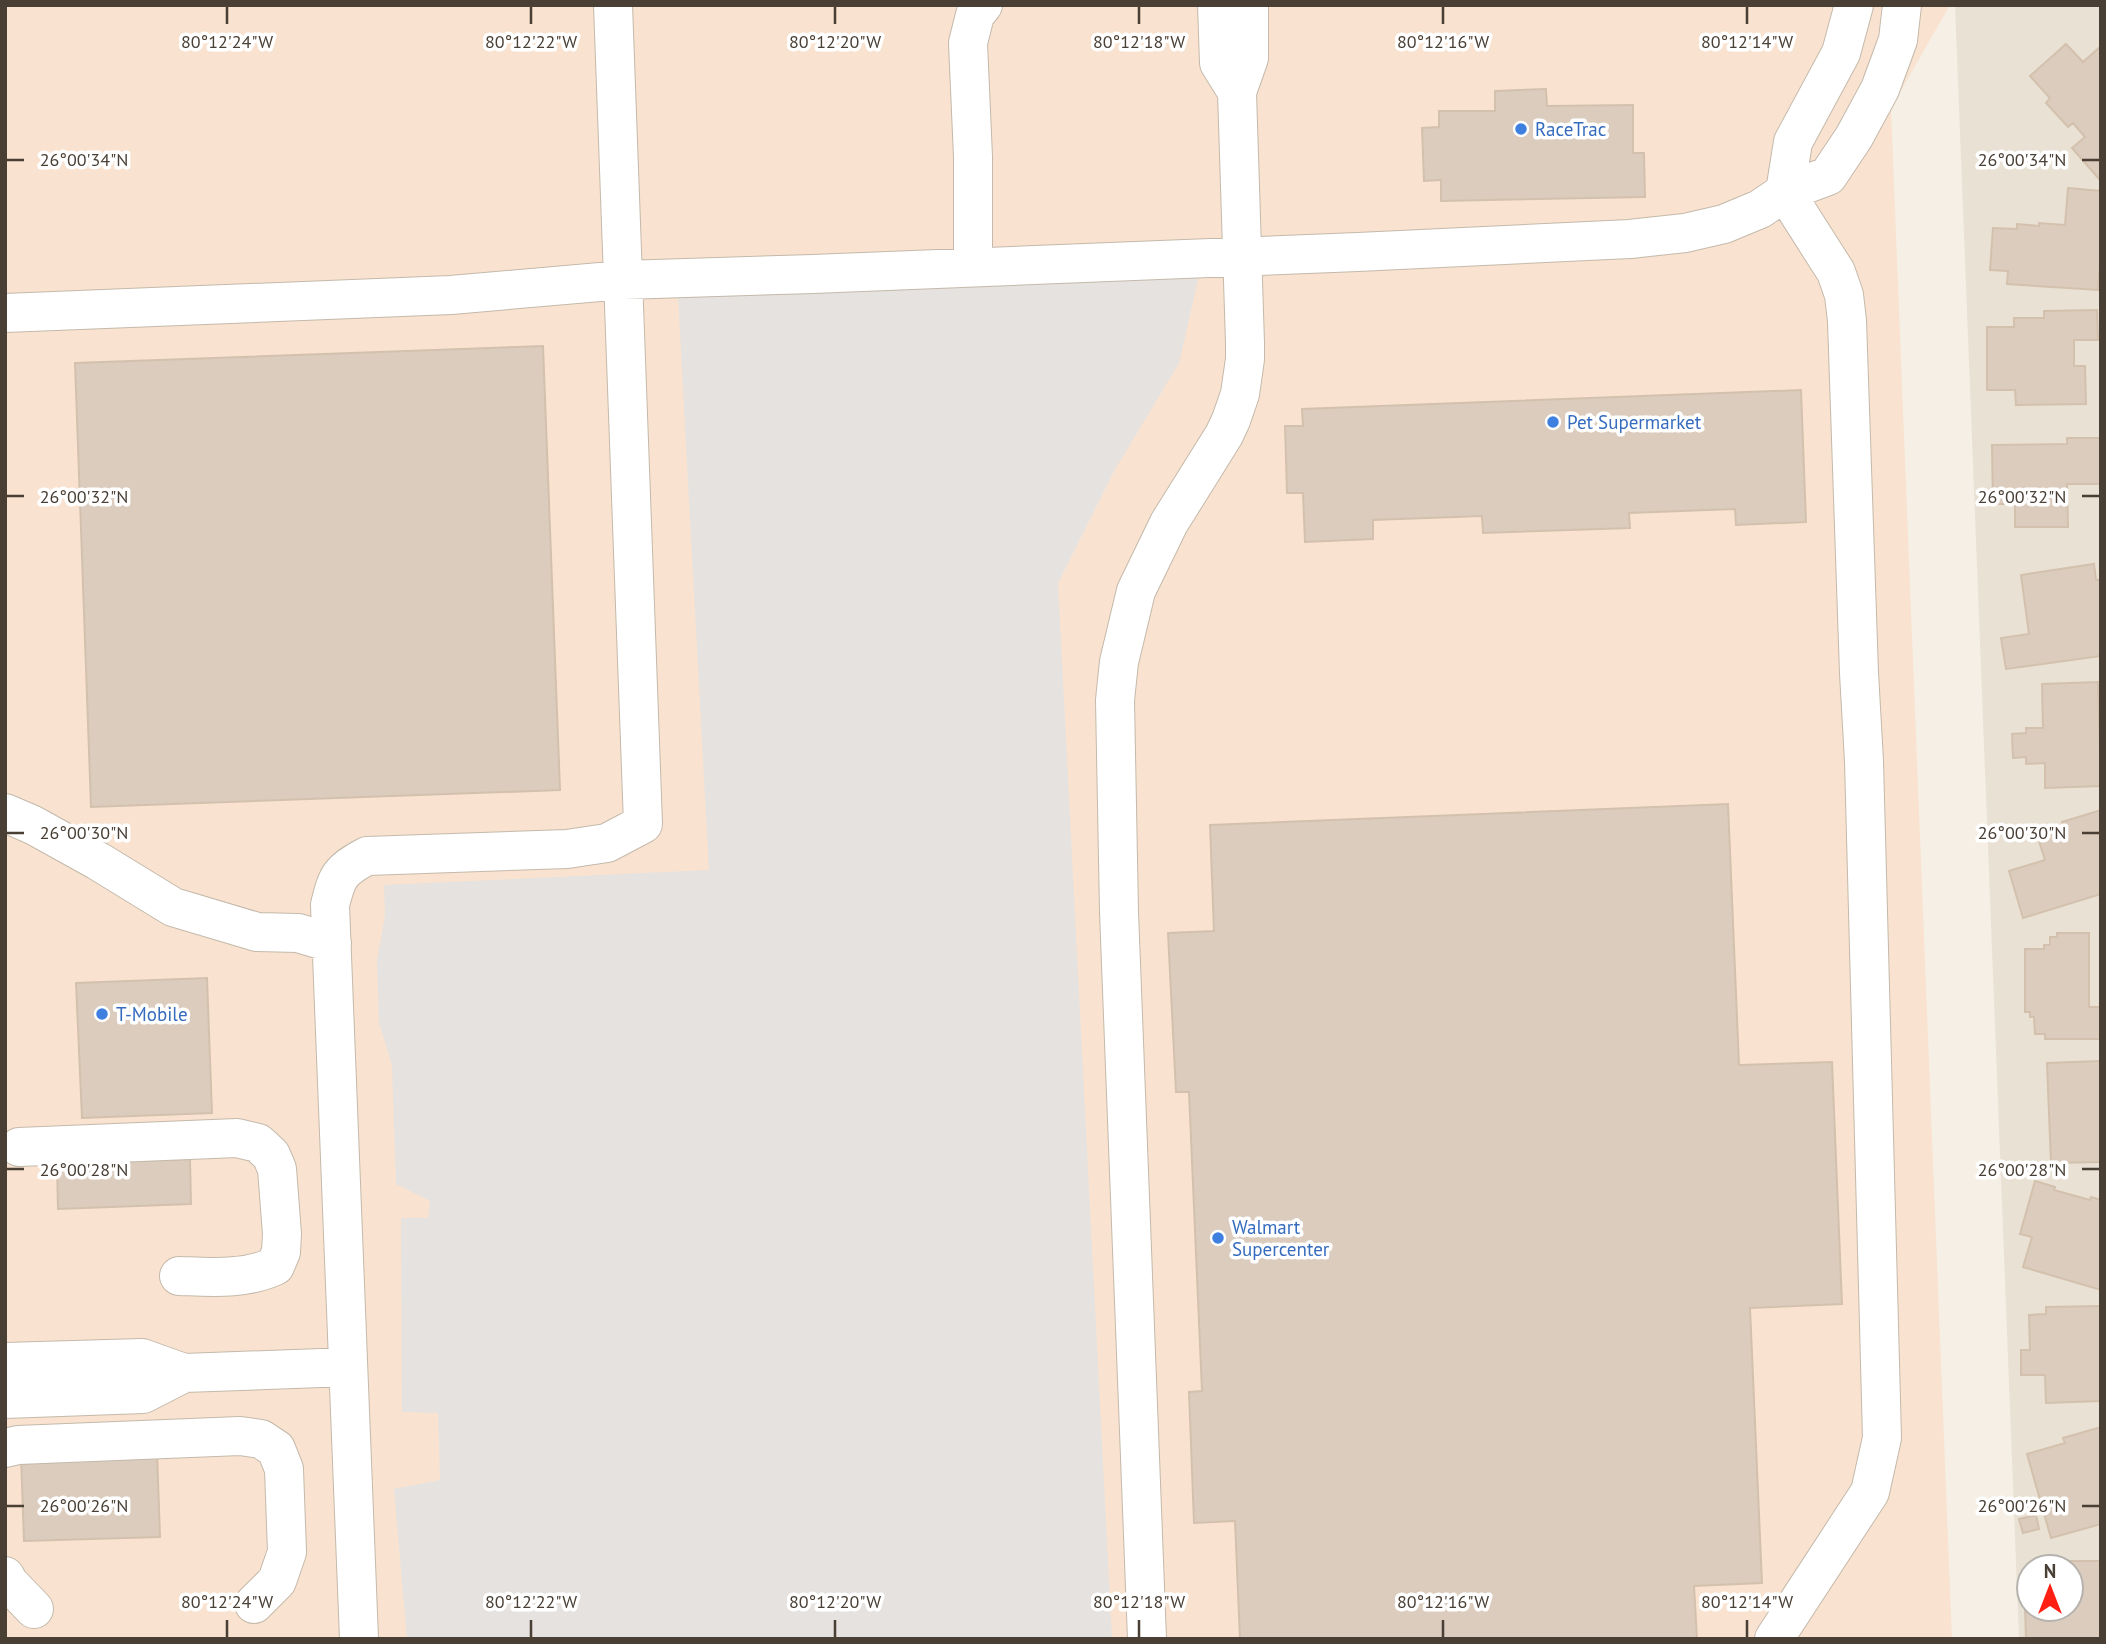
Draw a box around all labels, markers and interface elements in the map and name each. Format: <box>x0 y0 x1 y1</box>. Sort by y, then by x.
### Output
text: 80°12'24"W <box>181 30 273 53</box>
text: 80°12'22"W <box>485 30 577 53</box>
text: 80°12'20"W <box>789 30 881 53</box>
text: 80°12'18"W <box>1093 30 1185 53</box>
text: 80°12'16"W <box>1397 30 1489 53</box>
text: 80°12'14"W <box>1701 30 1793 53</box>
place label: RaceTrac <box>1535 117 1606 141</box>
marker: RaceTrac <box>1513 121 1529 137</box>
text: 26°00'34"N <box>40 148 128 171</box>
text: 26°00'34"N <box>1978 148 2066 171</box>
place label: Pet Supermarket <box>1567 410 1702 434</box>
marker: Pet Supermarket <box>1545 414 1561 430</box>
text: 26°00'32"N <box>40 485 128 508</box>
text: 26°00'32"N <box>1978 485 2066 508</box>
text: 26°00'30"N <box>40 821 128 844</box>
text: 26°00'30"N <box>1978 821 2066 844</box>
place label: T-Mobile <box>116 1002 188 1026</box>
marker: T-Mobile <box>94 1006 110 1022</box>
text: 26°00'28"N <box>40 1158 128 1181</box>
text: 26°00'28"N <box>1978 1158 2066 1181</box>
place label: Walmart Supercenter <box>1232 1215 1330 1261</box>
marker: Walmart Supercenter <box>1210 1230 1226 1246</box>
text: 26°00'26"N <box>40 1494 128 1517</box>
text: 26°00'26"N <box>1978 1494 2066 1517</box>
north arrow <box>2015 1553 2085 1623</box>
text: N <box>2044 1559 2056 1583</box>
text: 80°12'24"W <box>181 1590 273 1613</box>
text: 80°12'22"W <box>485 1590 577 1613</box>
text: 80°12'20"W <box>789 1590 881 1613</box>
text: 80°12'18"W <box>1093 1590 1185 1613</box>
text: 80°12'16"W <box>1397 1590 1489 1613</box>
text: 80°12'14"W <box>1701 1590 1793 1613</box>

